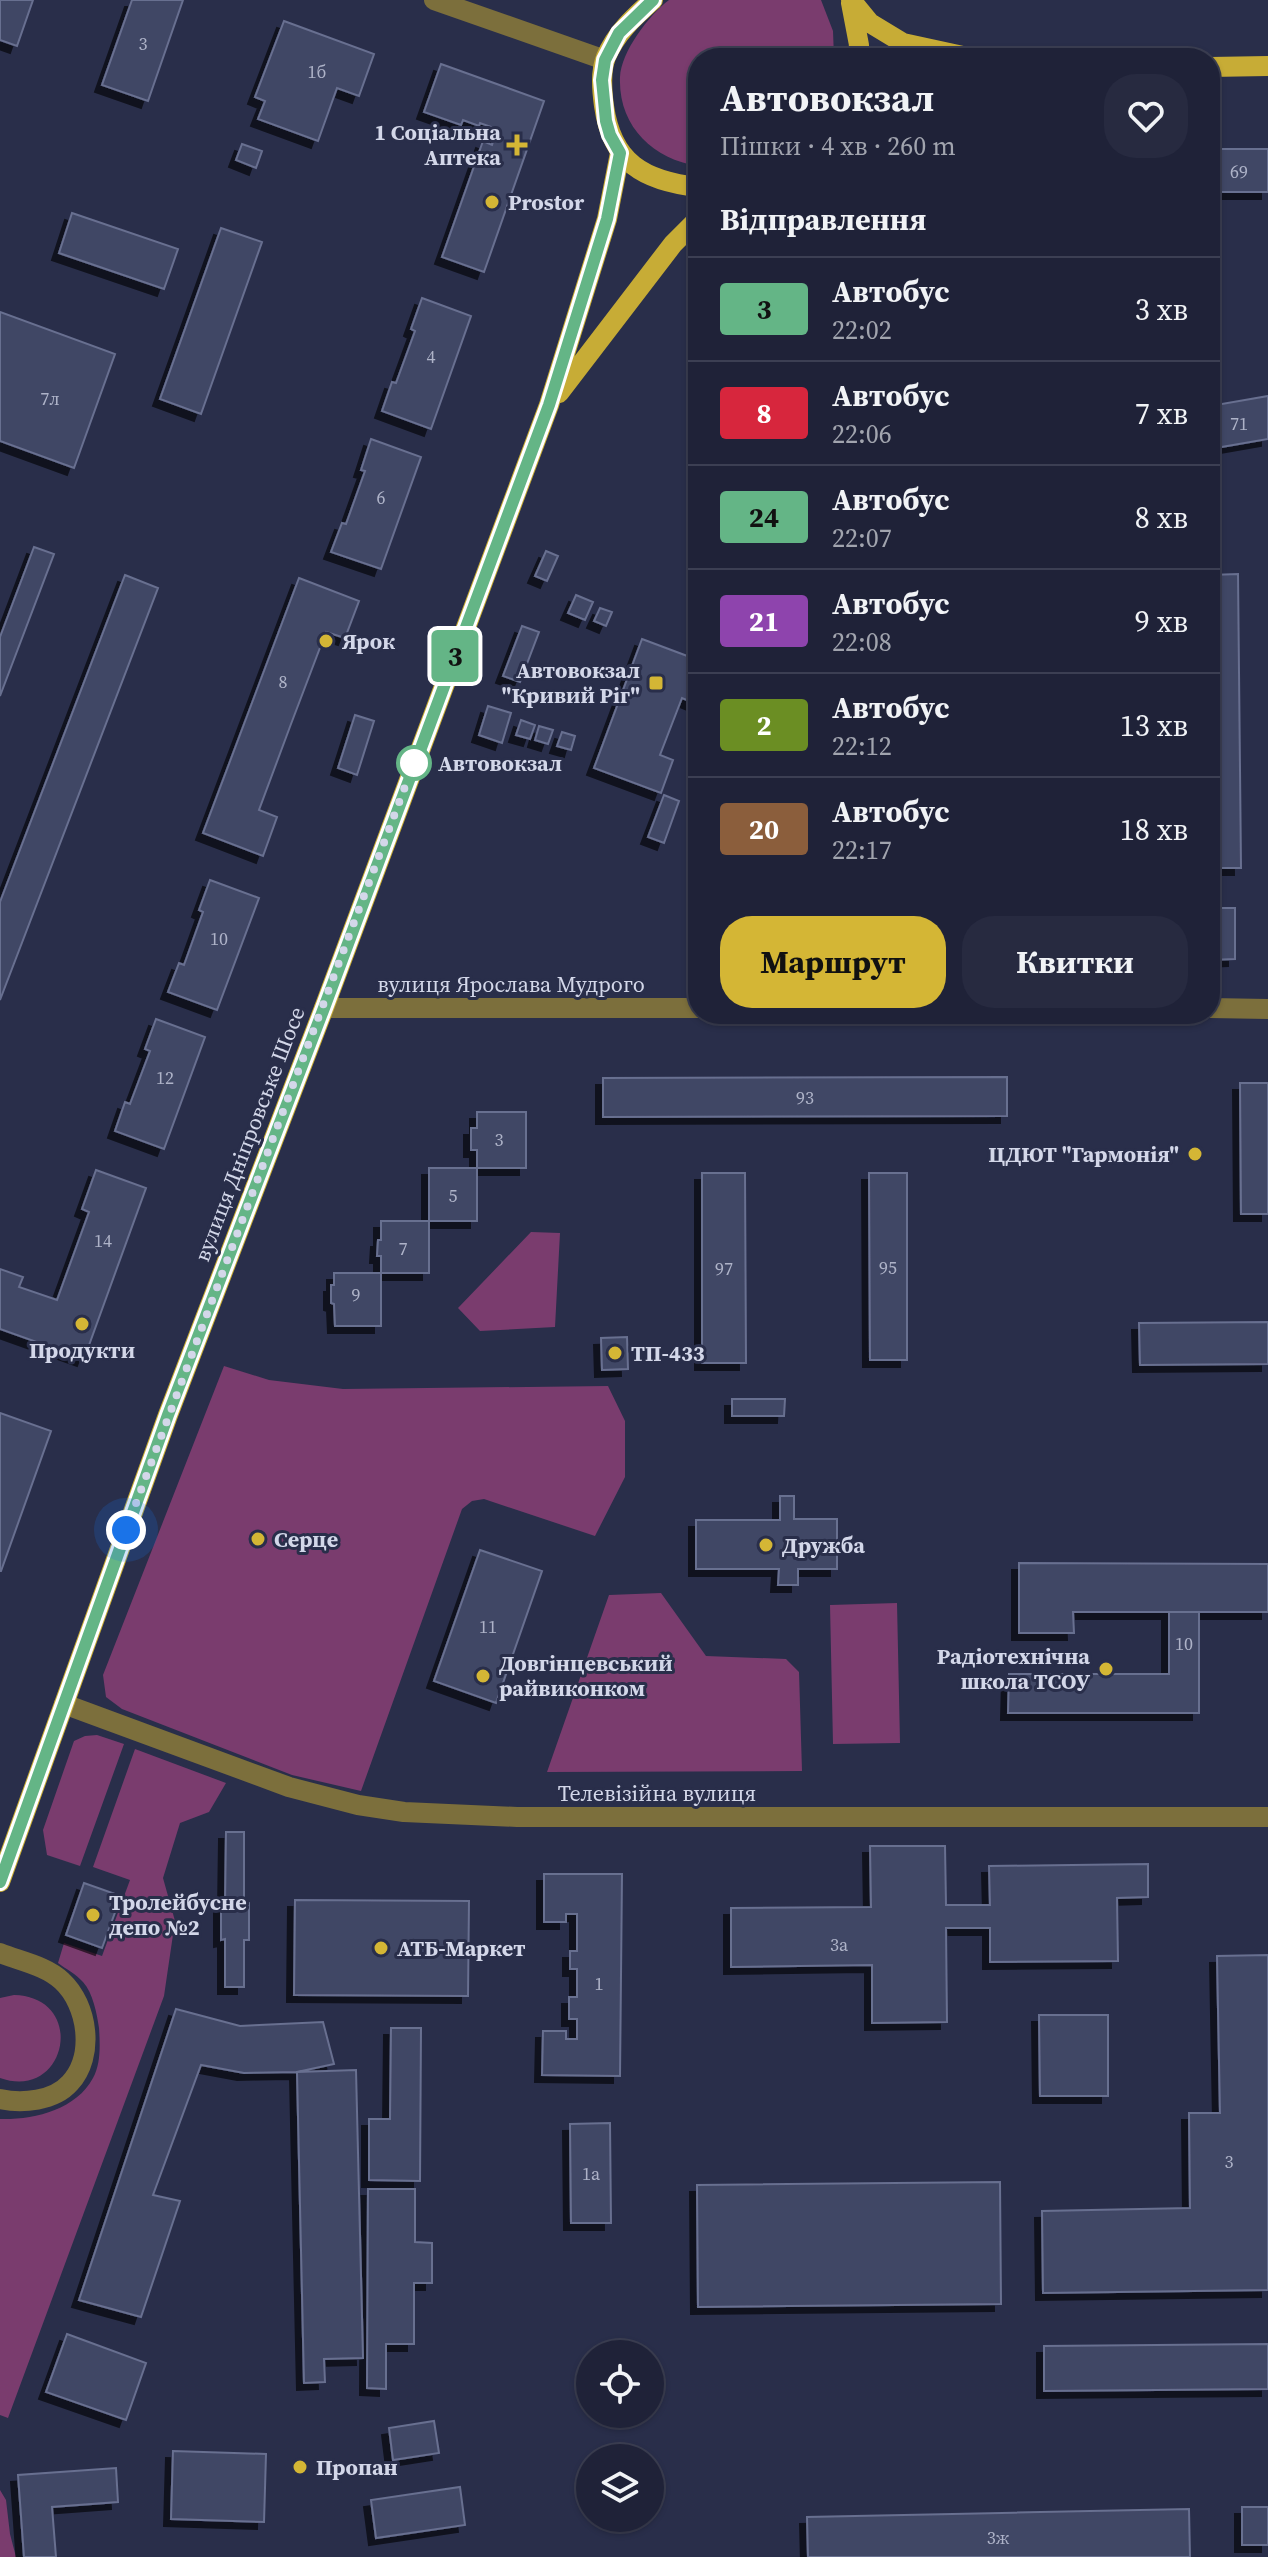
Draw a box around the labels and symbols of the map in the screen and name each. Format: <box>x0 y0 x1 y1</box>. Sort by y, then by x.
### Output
house number: 3 <box>139 31 148 56</box>
house number: 1б <box>308 59 326 84</box>
place label: 1 Соціальна Аптека <box>374 117 501 172</box>
marker: 1 Соціальна Аптека <box>508 136 526 154</box>
house number: 69 <box>1230 159 1248 184</box>
place label: Prostor <box>508 187 585 217</box>
marker: Prostor <box>483 193 501 211</box>
house number: 4 <box>427 344 436 369</box>
house number: 7л <box>40 386 60 411</box>
house number: 71 <box>1230 411 1248 436</box>
house number: 6 <box>377 485 386 510</box>
place label: Ярок <box>342 626 395 656</box>
line badge: 3 <box>429 630 481 682</box>
marker: Ярок <box>317 632 335 650</box>
place label: Автовокзал "Кривий Ріг" <box>502 655 640 710</box>
house number: 8 <box>279 669 288 694</box>
marker: Автовокзал "Кривий Ріг" <box>647 674 665 692</box>
marker: Автовокзал <box>397 746 431 780</box>
place label: Автовокзал <box>438 748 562 778</box>
house number: 10 <box>210 926 228 951</box>
street label: вулиця Ярослава Мудрого <box>377 969 645 999</box>
street label: вулиця Дніпровське Шосе <box>186 1002 312 1266</box>
house number: 12 <box>156 1065 174 1090</box>
house number: 93 <box>796 1085 814 1110</box>
house number: 3 <box>495 1127 504 1152</box>
place label: ЦДЮТ "Гармонія" <box>988 1139 1179 1169</box>
marker: ЦДЮТ "Гармонія" <box>1186 1145 1204 1163</box>
house number: 5 <box>449 1183 458 1208</box>
house number: 14 <box>94 1228 112 1253</box>
house number: 7 <box>399 1236 408 1261</box>
house number: 95 <box>879 1255 897 1280</box>
house number: 97 <box>715 1256 733 1281</box>
house number: 9 <box>352 1282 361 1307</box>
marker: Продукти <box>73 1315 91 1333</box>
place label: Продукти <box>29 1335 135 1365</box>
place label: ТП-433 <box>631 1338 705 1368</box>
marker: ТП-433 <box>606 1344 624 1362</box>
your location <box>106 1510 146 1550</box>
place label: Серце <box>274 1524 338 1554</box>
marker: Серце <box>249 1530 267 1548</box>
place label: Дружба <box>782 1530 865 1560</box>
marker: Дружба <box>757 1536 775 1554</box>
house number: 11 <box>479 1614 497 1639</box>
house number: 10 <box>1175 1631 1193 1656</box>
place label: Радіотехнічна школа ТСОУ <box>937 1641 1090 1696</box>
place label: Довгінцевський райвиконком <box>499 1648 673 1703</box>
marker: Радіотехнічна школа ТСОУ <box>1097 1660 1115 1678</box>
marker: Довгінцевський райвиконком <box>474 1667 492 1685</box>
street label: Телевізійна вулиця <box>558 1778 756 1808</box>
place label: Тролейбусне депо №2 <box>109 1887 247 1942</box>
marker: Тролейбусне депо №2 <box>84 1906 102 1924</box>
house number: 3а <box>830 1932 849 1957</box>
place label: АТБ-Маркет <box>397 1933 526 1963</box>
marker: АТБ-Маркет <box>372 1939 390 1957</box>
house number: 1 <box>595 1971 604 1996</box>
house number: 3 <box>1225 2149 1234 2174</box>
house number: 1а <box>582 2161 601 2186</box>
place label: Пропан <box>316 2452 398 2482</box>
marker: Пропан <box>291 2458 309 2476</box>
house number: 3ж <box>987 2525 1010 2550</box>

